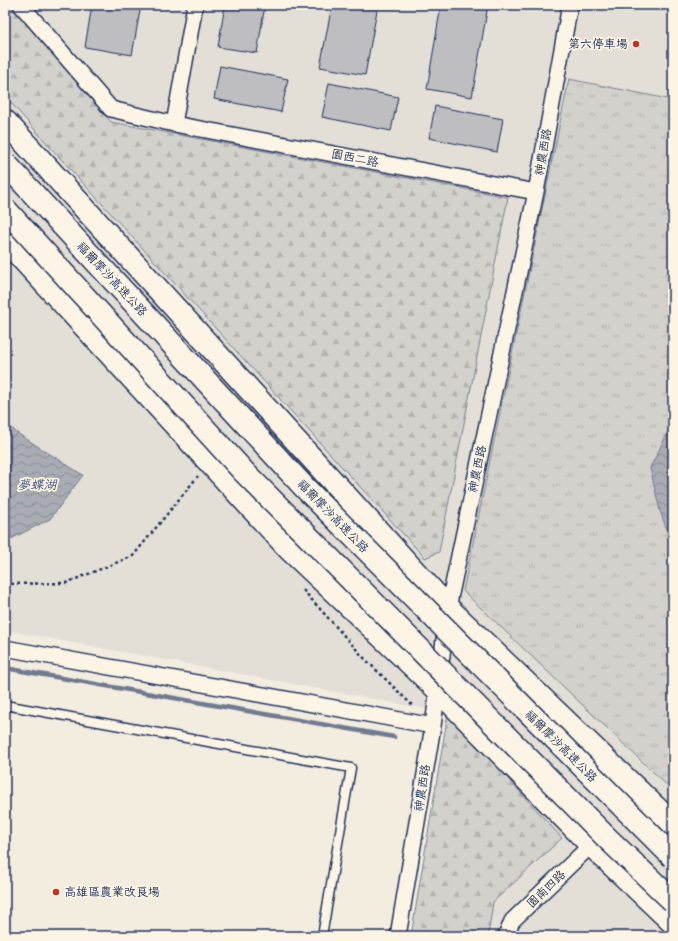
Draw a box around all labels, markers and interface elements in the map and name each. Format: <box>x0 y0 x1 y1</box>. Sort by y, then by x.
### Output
place label: 第六停車場 <box>568 34 628 52</box>
marker: 第六停車場 <box>631 39 641 49</box>
street label: 神農西路 <box>529 127 555 177</box>
street label: 園西二路 <box>330 144 380 170</box>
street label: 福爾摩沙高速公路 <box>73 237 152 320</box>
street label: 神農西路 <box>462 443 490 494</box>
water label: 夢蝶湖 <box>17 474 58 493</box>
street label: 福爾摩沙高速公路 <box>294 475 374 556</box>
street label: 福爾摩沙高速公路 <box>521 705 602 786</box>
street label: 神農西路 <box>408 763 434 813</box>
street label: 園南四路 <box>522 865 569 911</box>
place label: 高雄區農業改良場 <box>64 882 160 900</box>
marker: 高雄區農業改良場 <box>51 887 61 897</box>

